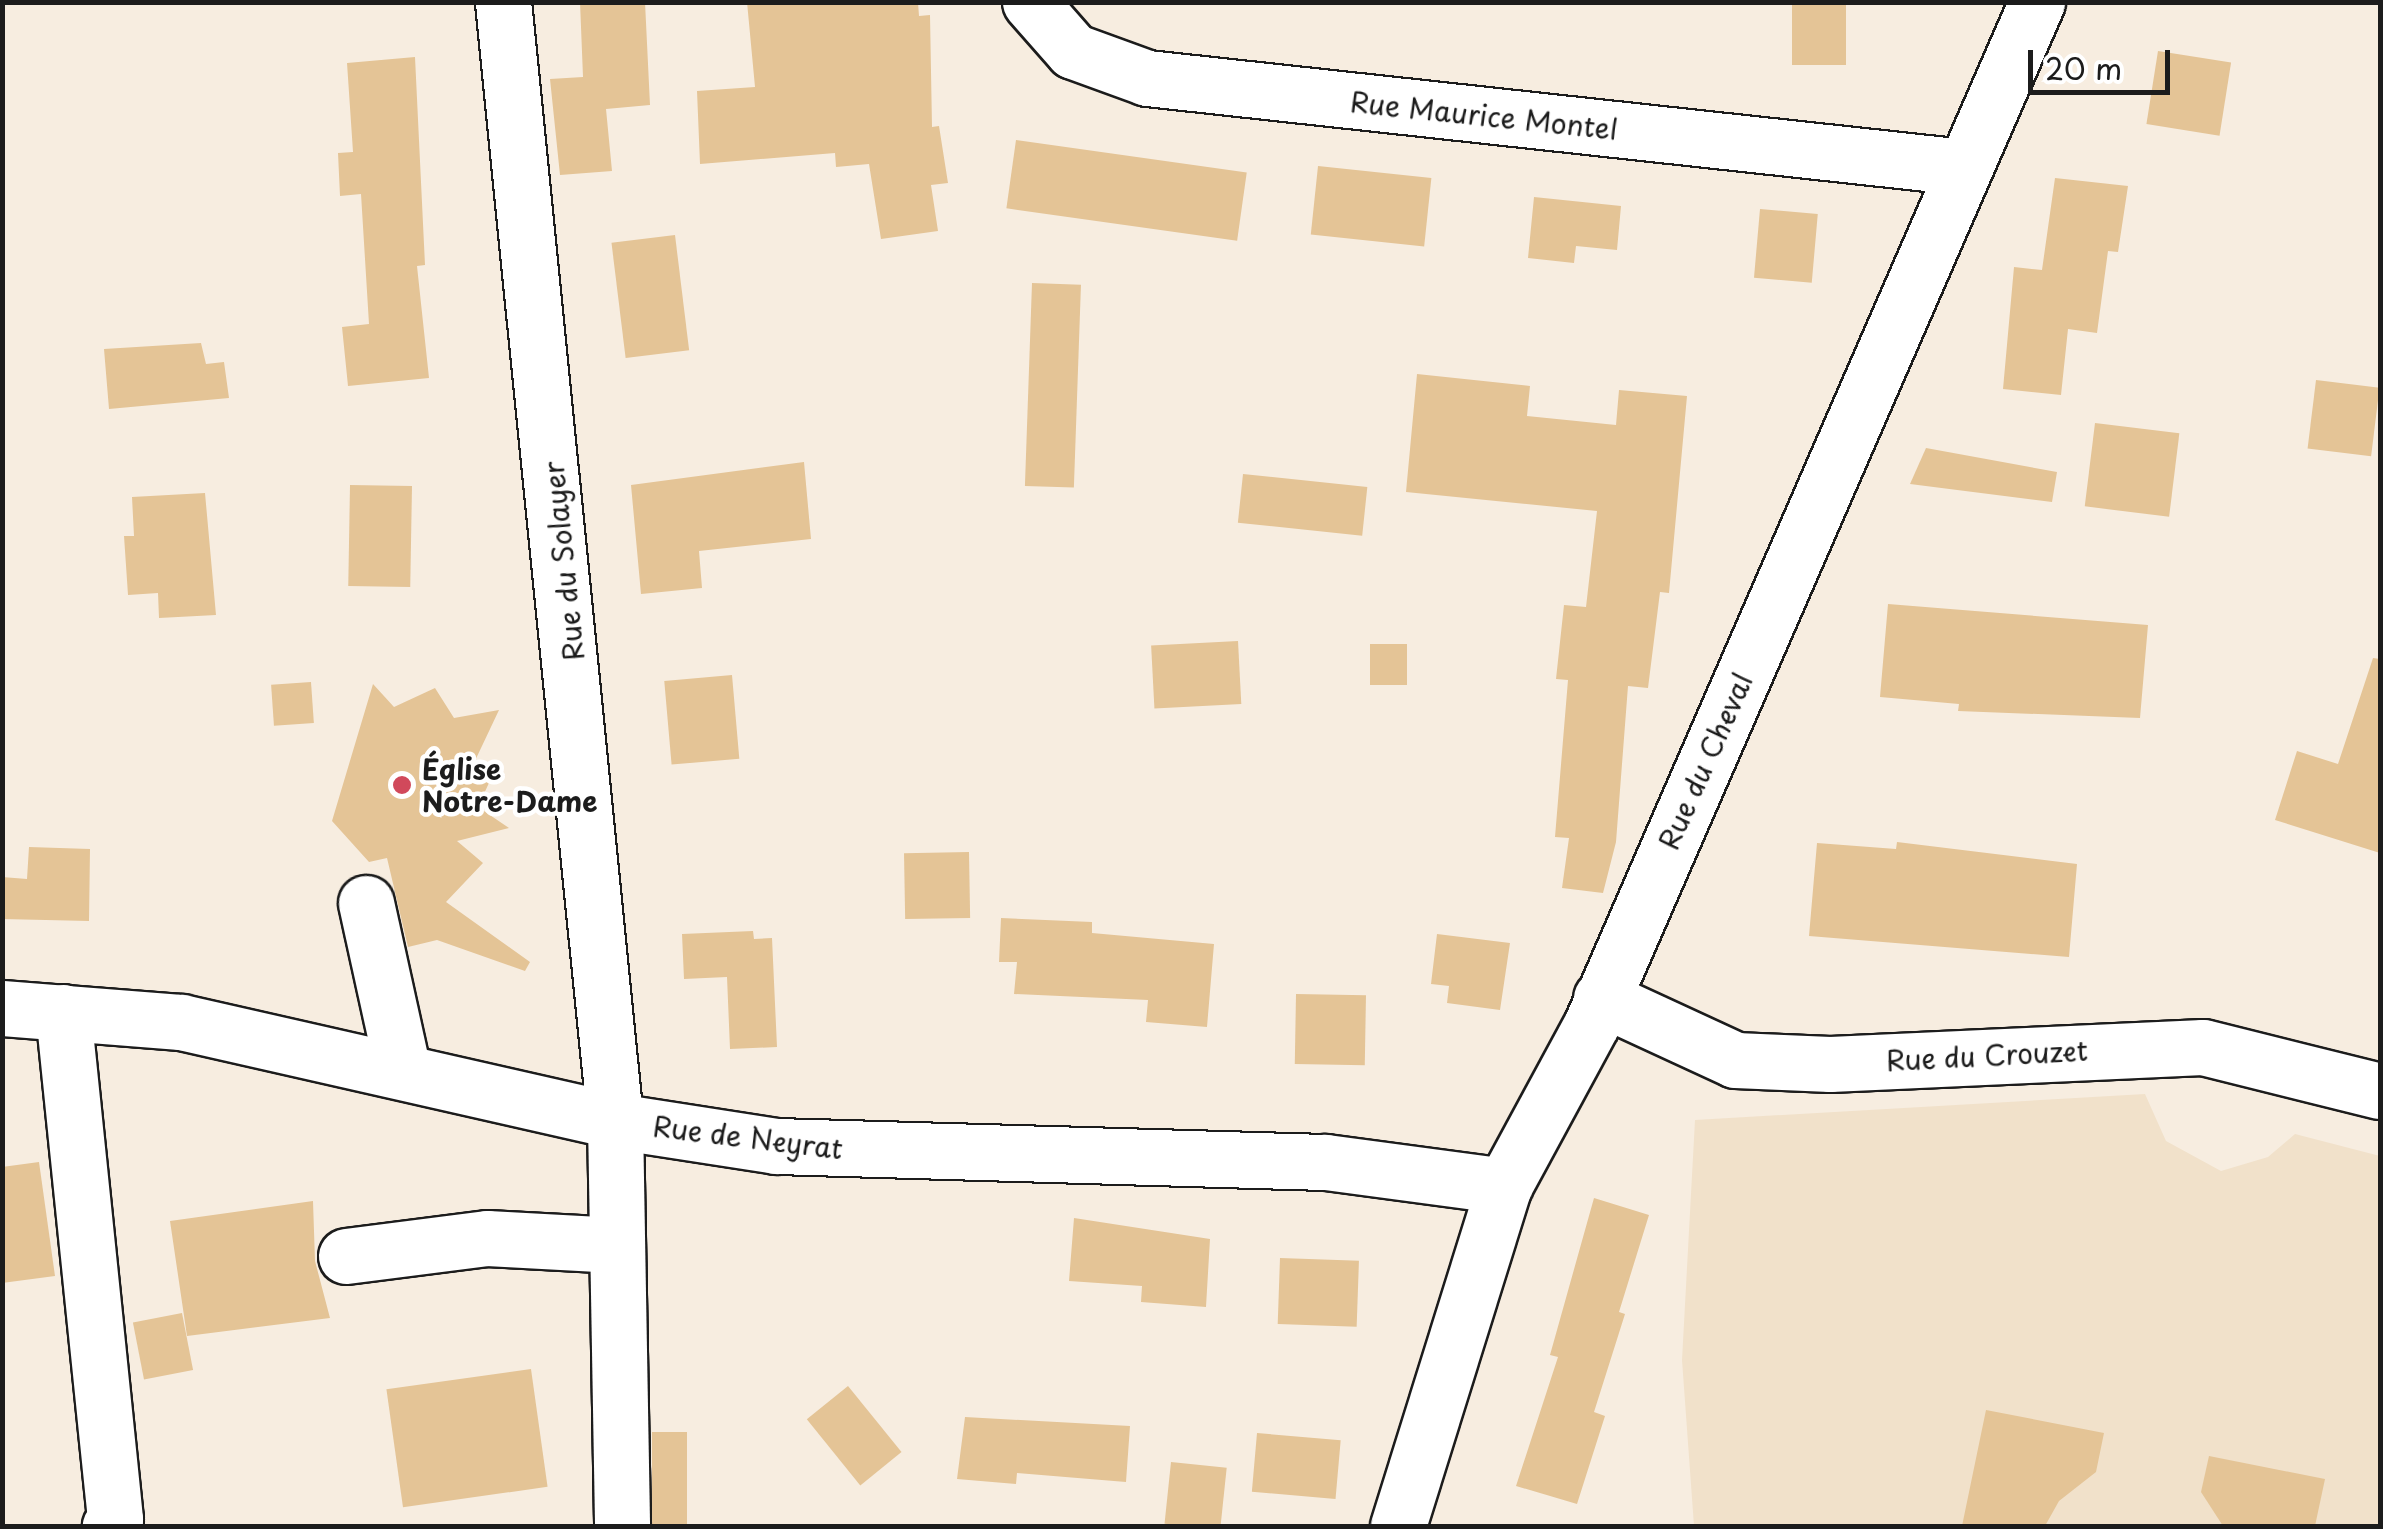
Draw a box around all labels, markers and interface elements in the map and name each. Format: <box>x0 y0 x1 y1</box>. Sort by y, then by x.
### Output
scale bar <box>2033 30 2176 92</box>
text: 20 m <box>2045 45 2122 90</box>
street label: Rue Maurice Montel <box>1347 84 1621 146</box>
street label: Rue du Solayer <box>536 457 590 665</box>
street label: Rue du Cheval <box>1650 666 1760 856</box>
place label: Église Notre-Dame <box>422 752 597 818</box>
marker: Église Notre-Dame <box>391 774 413 796</box>
street label: Rue du Crouzet <box>1883 1033 2091 1077</box>
street label: Rue de Neyrat <box>649 1108 847 1166</box>

